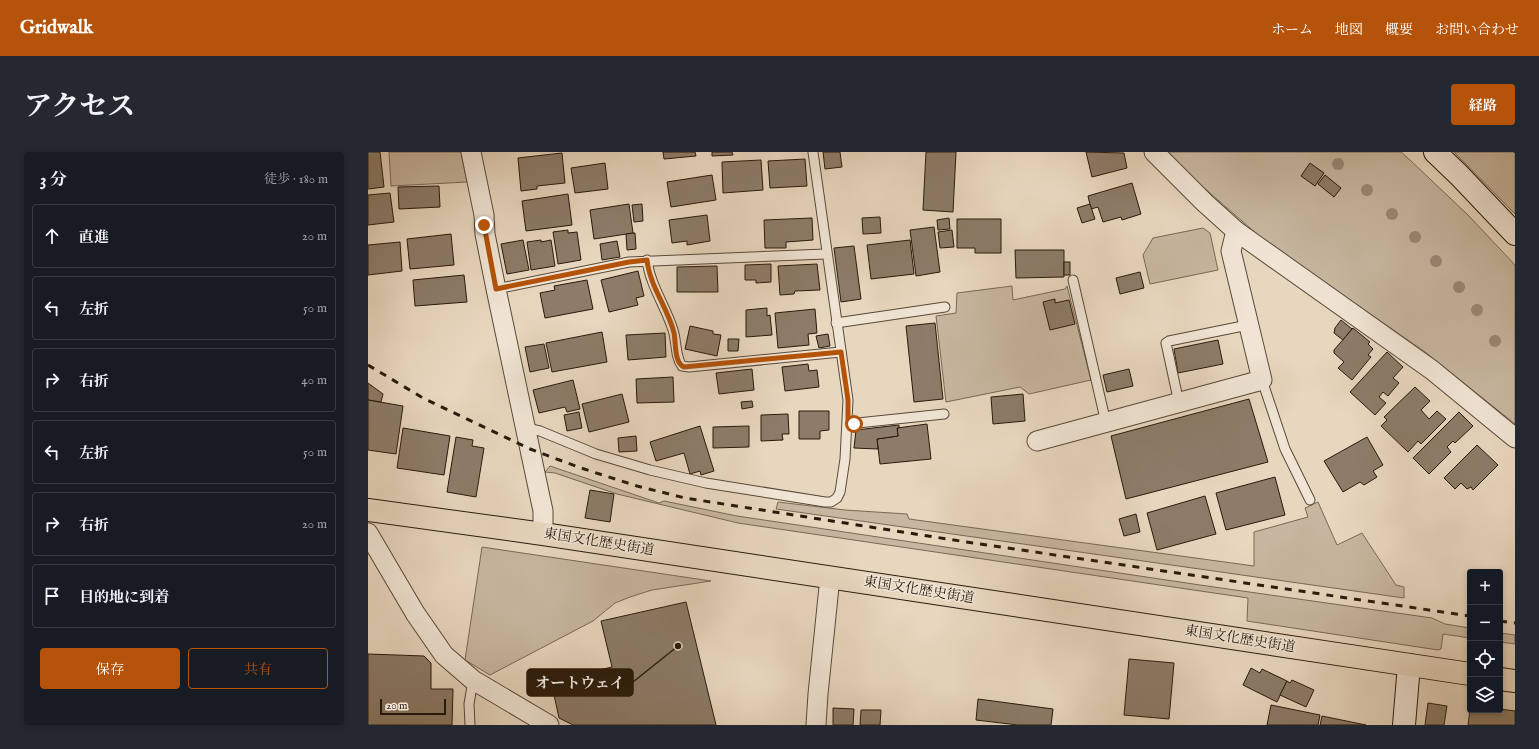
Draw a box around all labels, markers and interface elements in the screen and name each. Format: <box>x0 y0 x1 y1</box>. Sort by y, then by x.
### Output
text: Gridwalk <box>20 16 93 40</box>
text: ホーム <box>1271 21 1313 39</box>
text: 地図 <box>1335 21 1363 39</box>
text: 概要 <box>1385 21 1413 39</box>
text: お問い合わせ <box>1435 21 1519 39</box>
button: 経路 <box>1451 84 1515 125</box>
text: アクセス <box>24 90 135 125</box>
text: 3 分 <box>40 170 67 191</box>
text: 徒歩 · 180 m <box>264 171 328 188</box>
route end <box>475 216 493 234</box>
icon: ahead <box>41 225 63 247</box>
text: 直進 <box>79 228 109 247</box>
text: 20 m <box>302 228 327 245</box>
icon: left <box>41 297 63 319</box>
text: 左折 <box>79 300 109 319</box>
text: 50 m <box>303 300 327 317</box>
icon: right <box>41 369 63 391</box>
text: 右折 <box>79 372 109 391</box>
text: 40 m <box>301 372 327 389</box>
route start <box>845 415 863 433</box>
icon: left <box>41 441 63 463</box>
text: 左折 <box>79 444 109 463</box>
text: 50 m <box>303 444 327 461</box>
icon: right <box>41 513 63 535</box>
text: 右折 <box>79 516 109 535</box>
text: 20 m <box>302 516 327 533</box>
street label: 東国文化歴史街道 <box>542 524 656 560</box>
map controls <box>1467 569 1503 713</box>
button: + <box>1467 569 1503 605</box>
street label: 東国文化歴史街道 <box>862 572 976 608</box>
icon: arrive <box>41 585 63 607</box>
text: 目的地に到着 <box>79 588 169 607</box>
button: − <box>1467 605 1503 641</box>
street label: 東国文化歴史街道 <box>1183 621 1297 657</box>
button: locate <box>1467 641 1503 677</box>
button: 保存 <box>40 648 180 689</box>
button: 共有 <box>188 648 328 689</box>
callout: オートウェイ <box>527 669 633 696</box>
text: オートウェイ <box>535 674 625 693</box>
button: layers <box>1467 677 1503 713</box>
scale bar <box>380 697 446 716</box>
text: 20 m <box>386 699 407 713</box>

